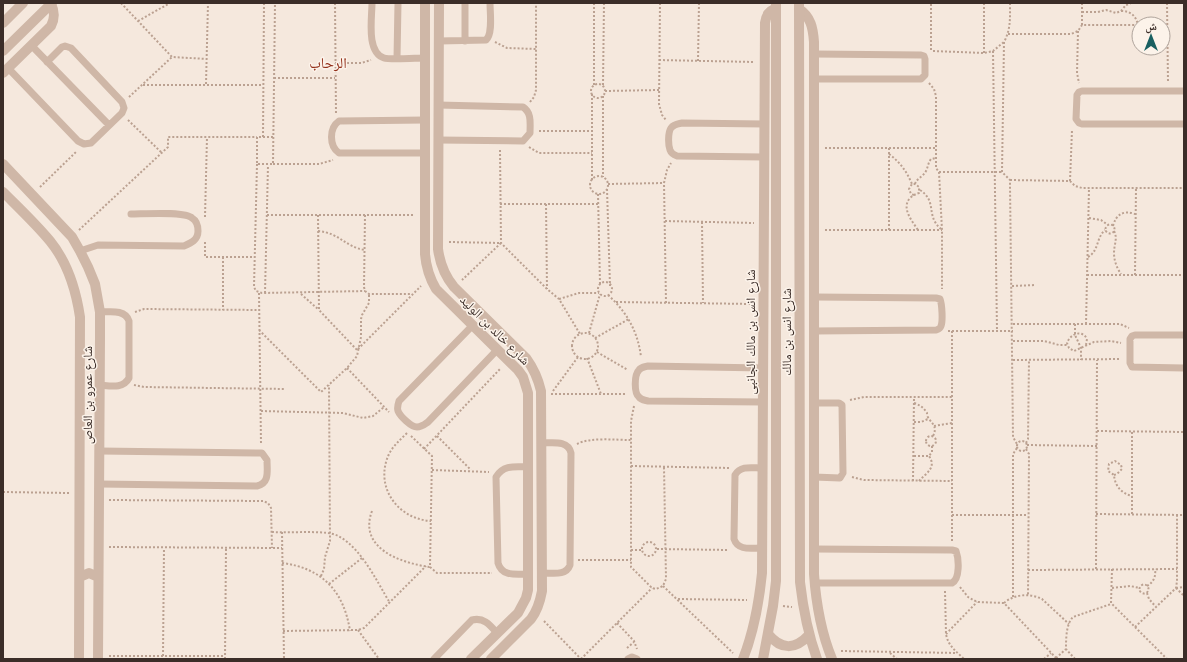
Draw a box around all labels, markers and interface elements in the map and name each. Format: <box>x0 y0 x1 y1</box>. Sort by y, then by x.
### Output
north arrow <box>1131 16 1171 56</box>
text: ش <box>1145 18 1157 34</box>
district label: الرحاب <box>309 52 347 73</box>
street label: شارع انس بن مالك الجانبى <box>741 269 760 395</box>
street label: شارع انس بن مالك <box>777 288 796 376</box>
street label: شارع خالد بن الوليد <box>456 291 534 369</box>
street label: شارع عمرو بن العاص <box>78 346 97 444</box>

